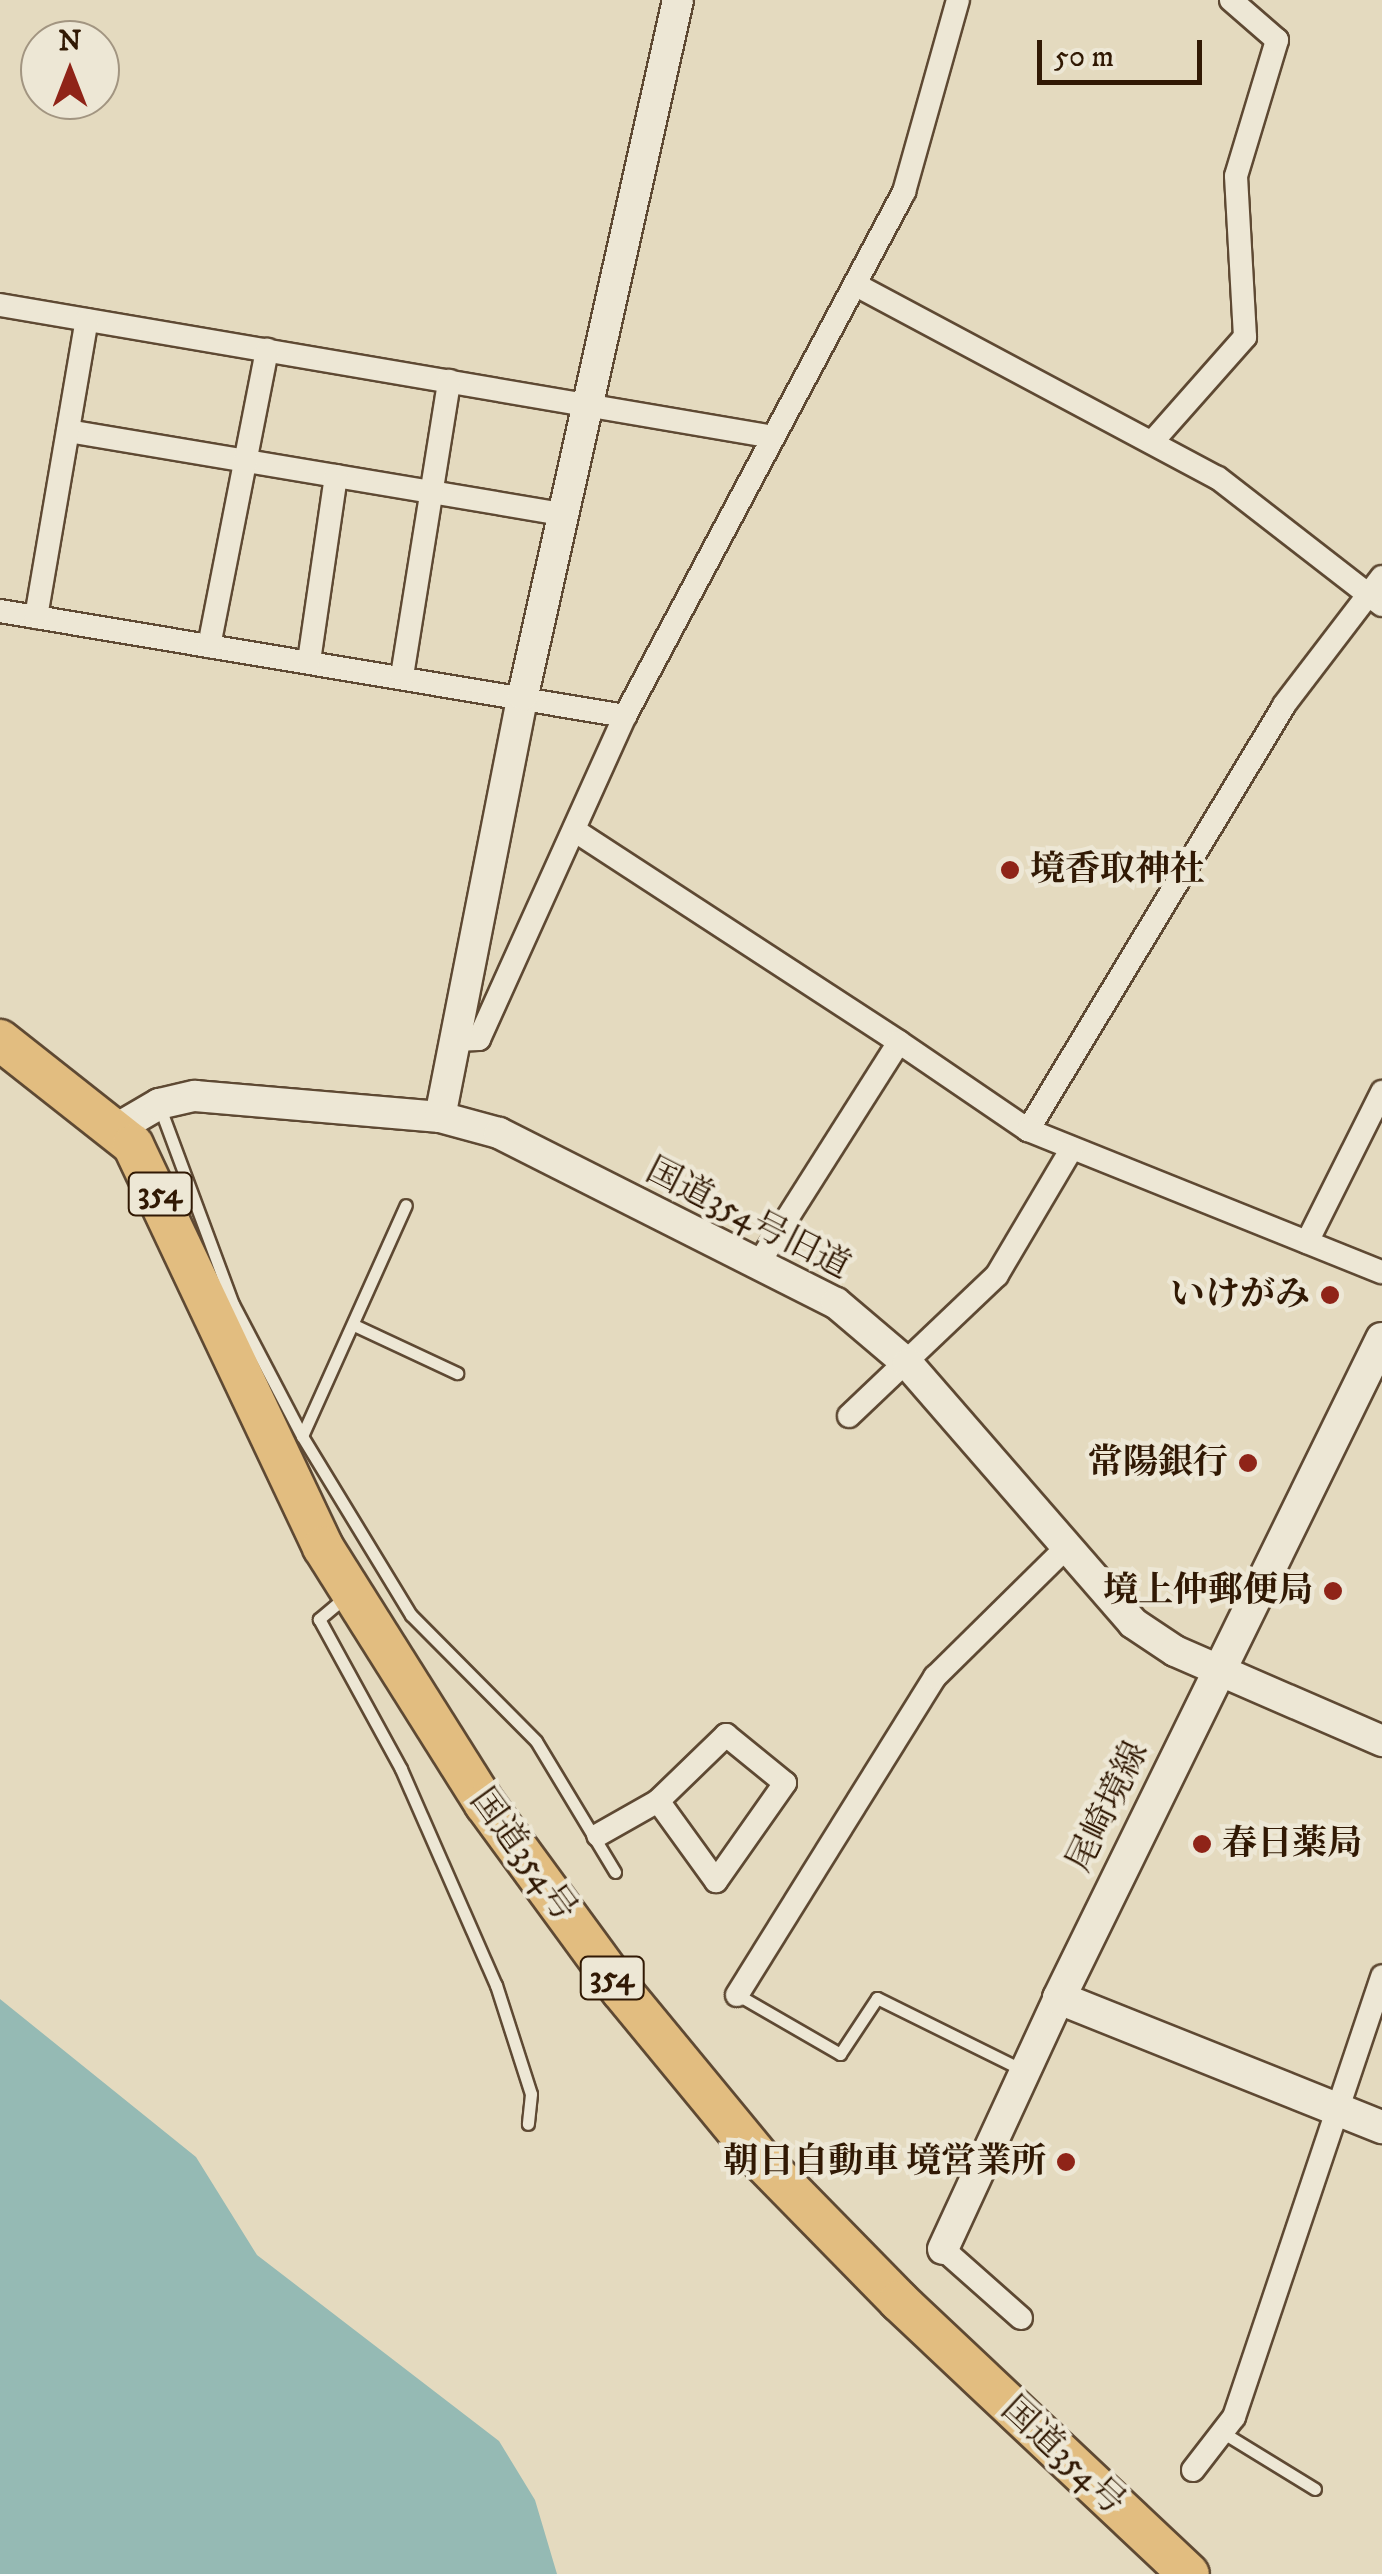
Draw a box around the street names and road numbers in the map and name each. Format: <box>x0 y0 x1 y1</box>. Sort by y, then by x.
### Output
street label: 国道354号旧道 <box>639 1150 857 1288</box>
road number: 354 <box>128 1167 192 1221</box>
street label: 尾崎境線 <box>1058 1735 1158 1879</box>
street label: 国道354号 <box>461 1780 585 1930</box>
road number: 354 <box>580 1951 644 2005</box>
street label: 国道354号 <box>992 2388 1134 2524</box>

